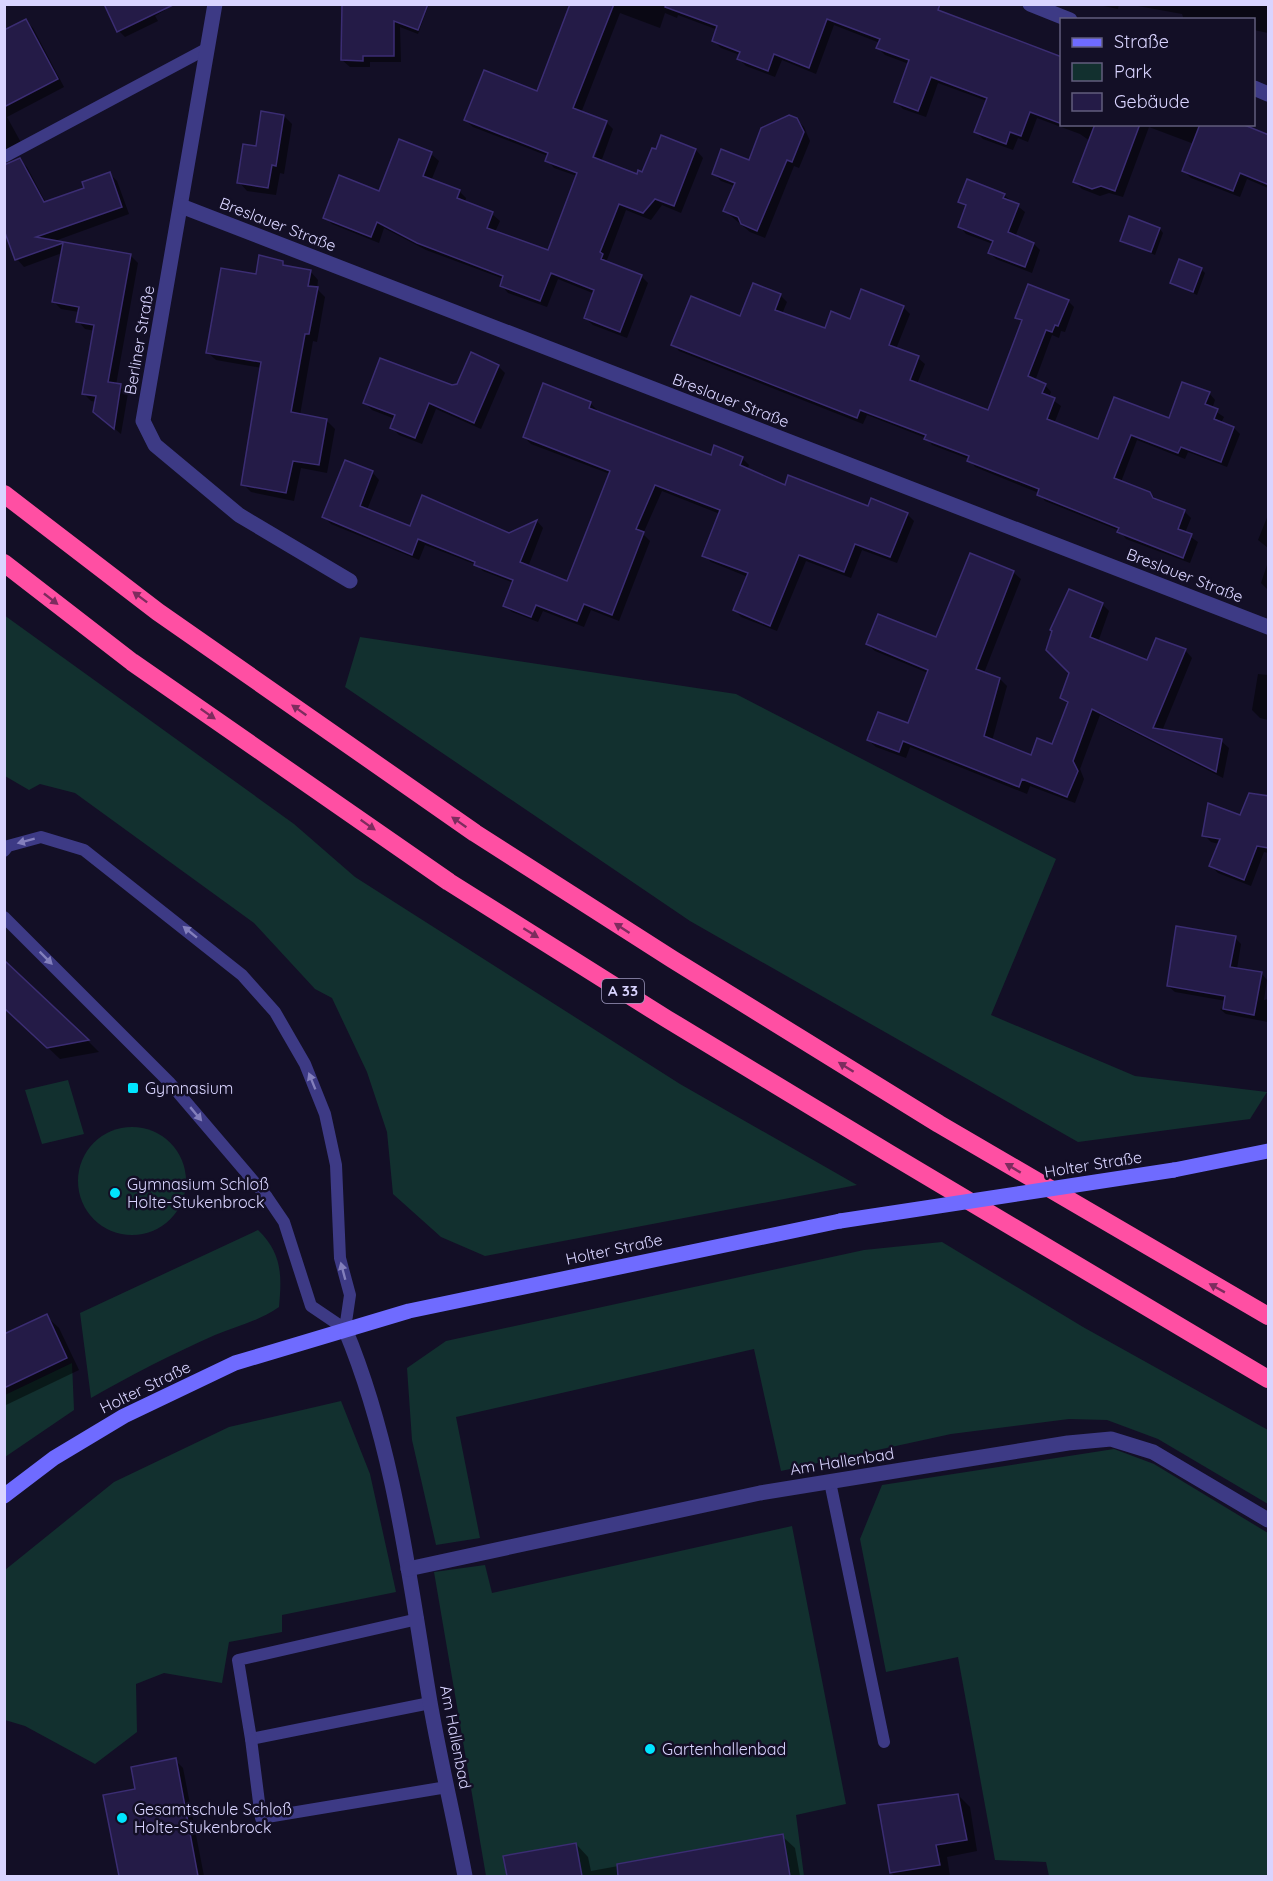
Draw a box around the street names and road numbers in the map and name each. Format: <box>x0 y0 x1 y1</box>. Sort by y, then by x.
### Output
street label: Breslauer Straße <box>217 193 339 255</box>
street label: Berliner Straße <box>120 284 158 396</box>
street label: Breslauer Straße <box>670 369 792 431</box>
street label: Breslauer Straße <box>1124 544 1246 606</box>
road number: A 33 <box>602 979 644 1003</box>
street label: Holter Straße <box>1043 1146 1143 1182</box>
street label: Holter Straße <box>564 1229 664 1269</box>
street label: Holter Straße <box>96 1356 194 1418</box>
street label: Am Hallenbad <box>789 1443 895 1479</box>
street label: Am Hallenbad <box>436 1684 476 1790</box>

